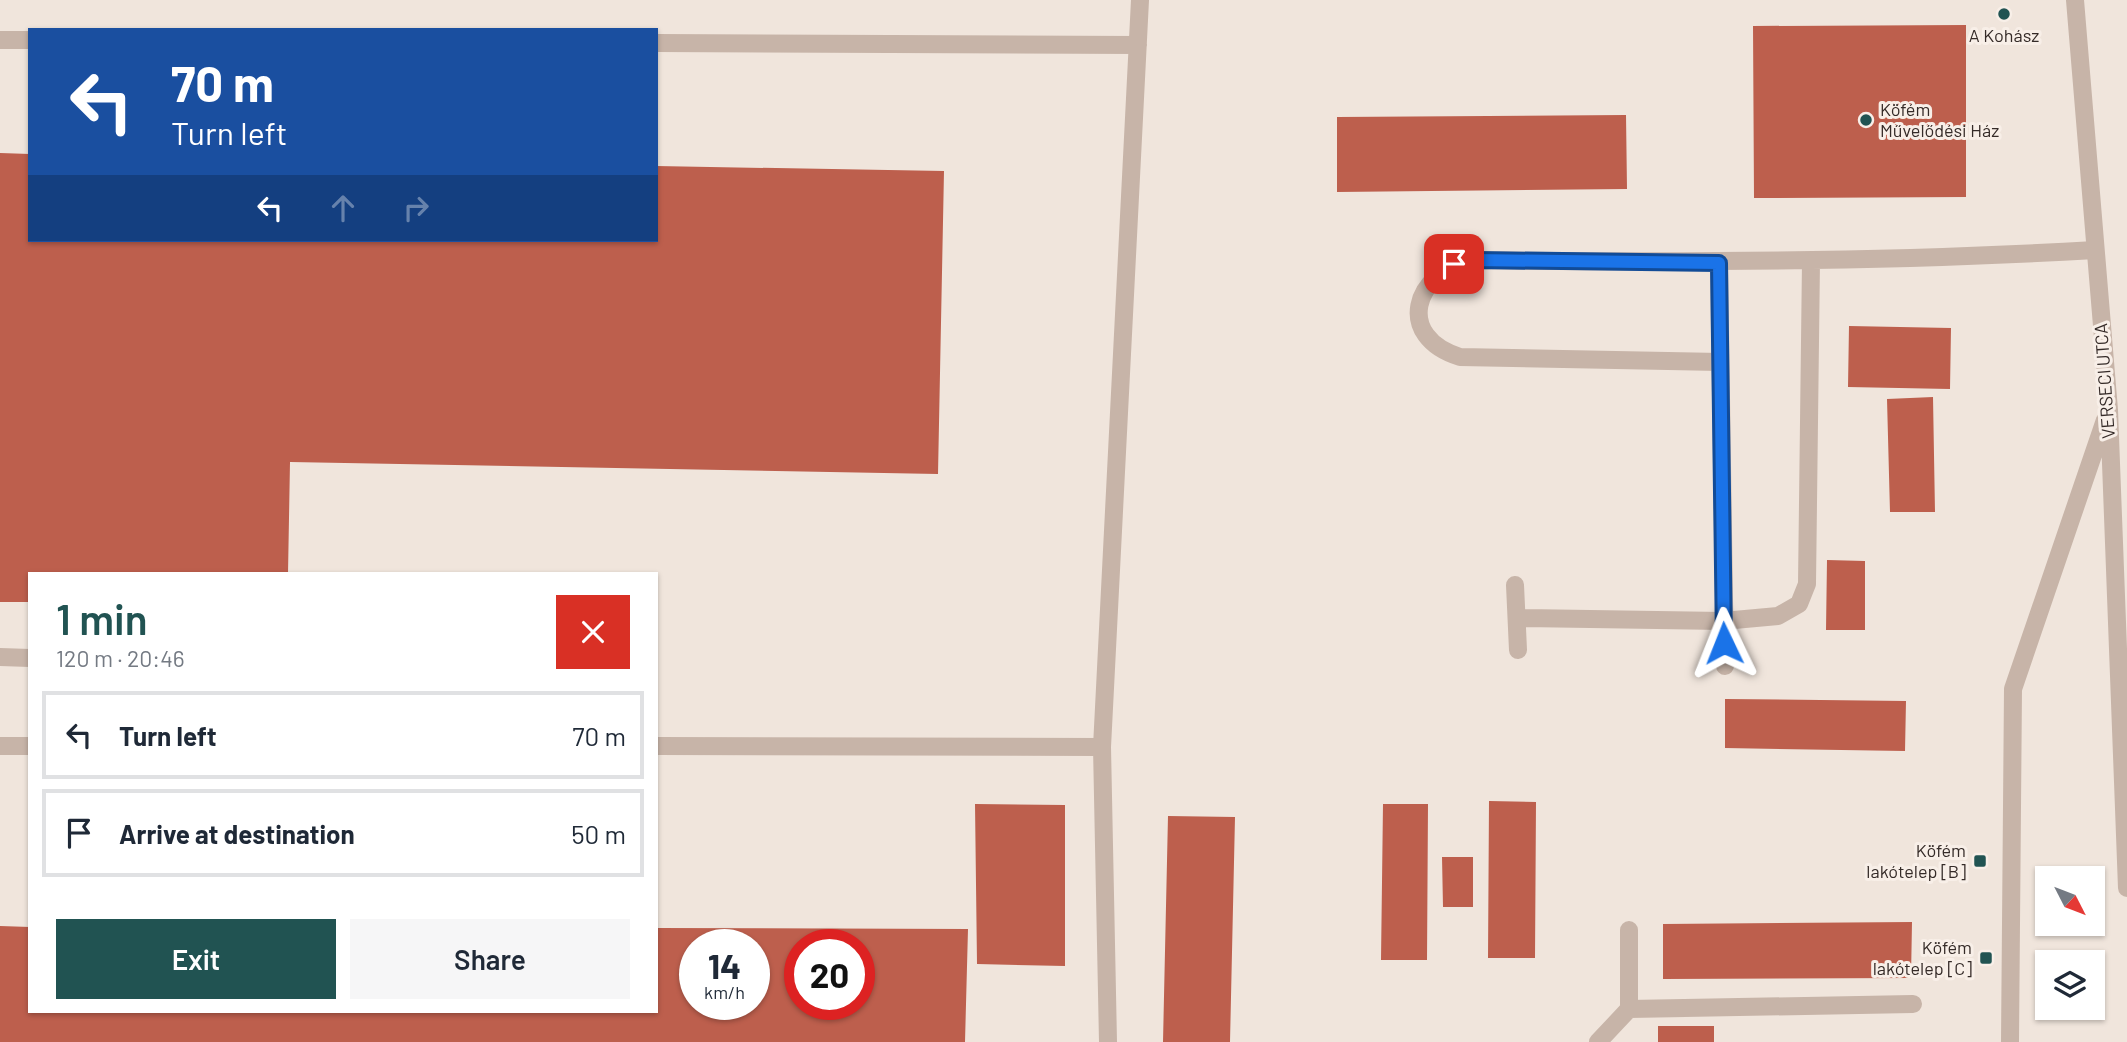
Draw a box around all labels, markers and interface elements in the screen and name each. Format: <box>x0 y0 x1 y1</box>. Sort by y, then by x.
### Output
marker: A Kohász <box>1996 6 2012 22</box>
place label: A Kohász <box>1969 24 2039 46</box>
text: 70 m <box>171 53 274 112</box>
icon: left <box>56 56 147 147</box>
place label: Köfém Művelődési Ház <box>1880 98 1999 141</box>
marker: Köfém Művelődési Ház <box>1858 112 1874 128</box>
text: Turn left <box>171 113 288 151</box>
icon: left <box>251 189 289 227</box>
icon: ahead <box>324 189 362 227</box>
icon: right <box>397 189 435 227</box>
pin <box>1424 234 1484 294</box>
icon: arrive <box>1435 245 1473 283</box>
street label: VERSECI UTCA <box>2089 323 2119 440</box>
text: 1 min <box>56 593 148 643</box>
button: close <box>556 595 630 669</box>
position arrow <box>1687 606 1761 680</box>
text: 120 m · 20:46 <box>56 644 185 672</box>
icon: left <box>60 716 98 754</box>
text: Turn left <box>119 720 217 751</box>
text: 70 m <box>572 720 626 751</box>
icon: arrive <box>60 814 98 852</box>
text: Arrive at destination <box>119 818 355 849</box>
text: 50 m <box>571 818 626 849</box>
place label: Köfém lakótelep [B] <box>1866 839 1966 882</box>
marker: Köfém lakótelep [B] <box>1972 853 1988 869</box>
north arrow <box>2035 866 2105 936</box>
map controls <box>2035 866 2105 1020</box>
button: Exit <box>56 919 336 999</box>
button: Share <box>350 919 630 999</box>
speed limit sign: 20 <box>784 929 875 1020</box>
place label: Köfém lakótelep [C] <box>1873 936 1972 979</box>
text: 14 <box>708 944 741 986</box>
marker: Köfém lakótelep [C] <box>1978 950 1994 966</box>
button: layers <box>2035 950 2105 1020</box>
text: km/h <box>704 981 745 1003</box>

